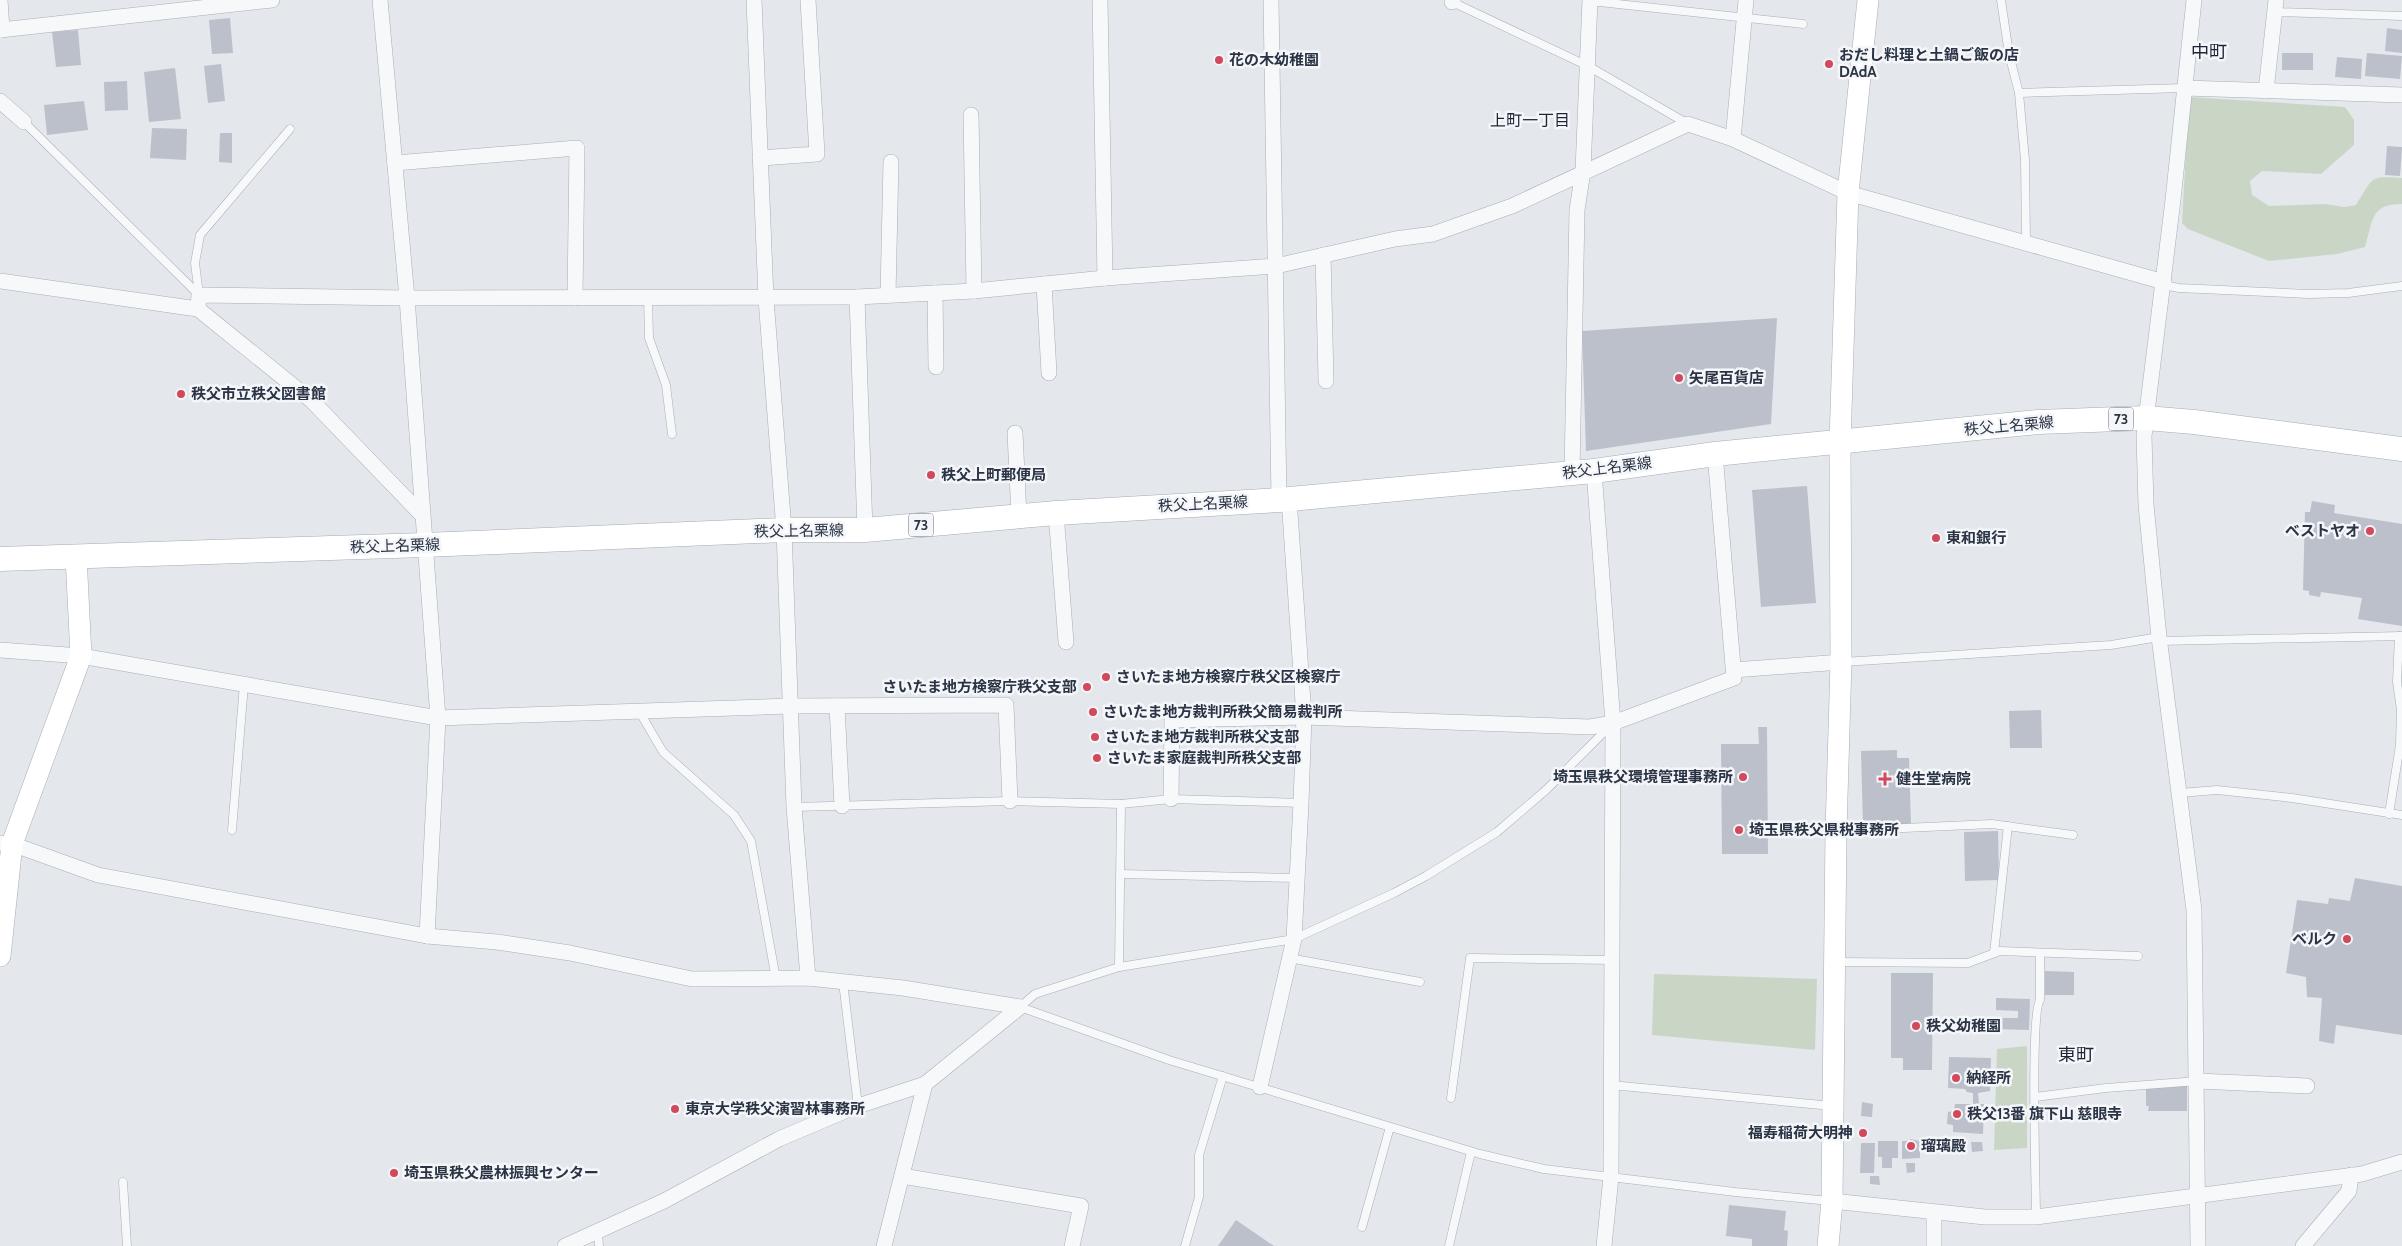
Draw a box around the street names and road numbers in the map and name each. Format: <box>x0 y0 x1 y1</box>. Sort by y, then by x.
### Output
road number: 73 <box>2108 408 2134 430</box>
street label: 秩父上名栗線 <box>1963 413 2055 439</box>
street label: 秩父上名栗線 <box>1561 454 1653 482</box>
street label: 秩父上名栗線 <box>1158 493 1248 515</box>
road number: 73 <box>908 514 934 536</box>
street label: 秩父上名栗線 <box>754 521 844 541</box>
street label: 秩父上名栗線 <box>350 535 440 557</box>

